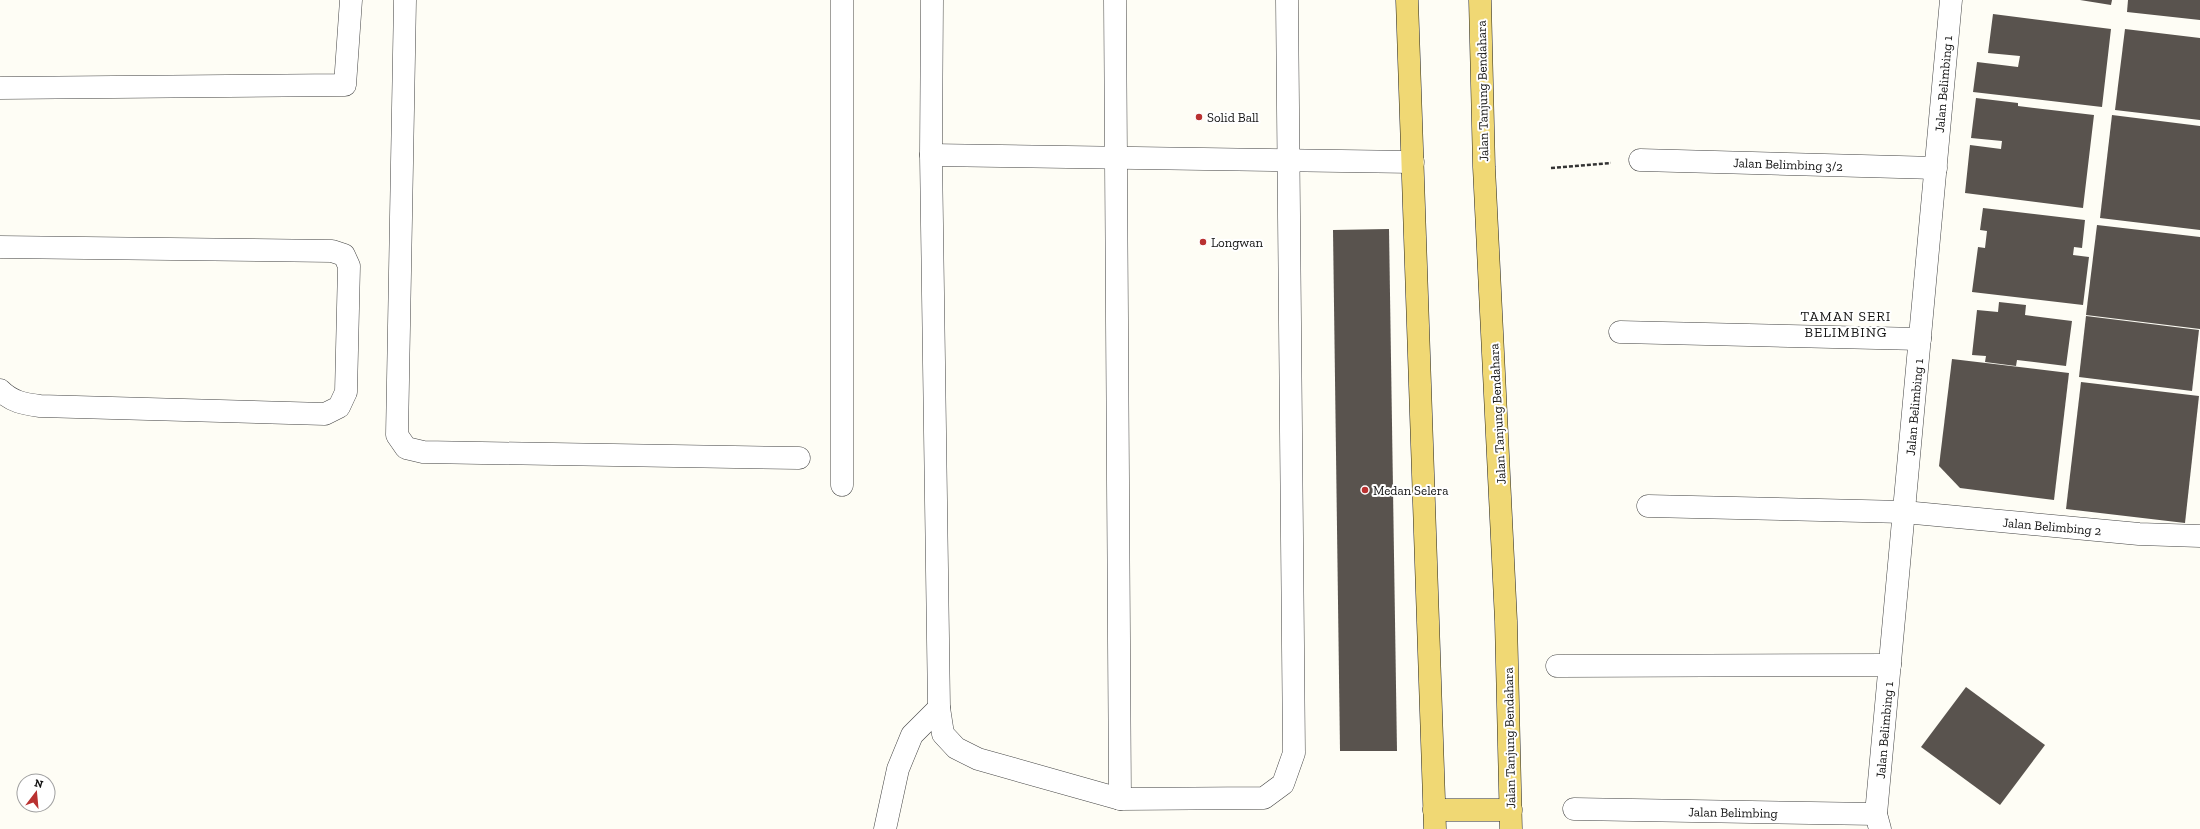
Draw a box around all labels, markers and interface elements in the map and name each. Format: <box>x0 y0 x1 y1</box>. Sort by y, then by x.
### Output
street label: Jalan Tanjung Bendahara <box>1474 19 1492 162</box>
street label: Jalan Belimbing 1 <box>1932 35 1955 133</box>
place label: Solid Ball <box>1207 110 1259 125</box>
marker: Solid Ball <box>1194 112 1204 122</box>
street label: Jalan Belimbing 3/2 <box>1733 155 1843 174</box>
place label: Longwan <box>1211 235 1264 250</box>
marker: Longwan <box>1198 237 1208 247</box>
district label: TAMAN SERI BELIMBING <box>1801 308 1891 341</box>
street label: Jalan Tanjung Bendahara <box>1486 342 1510 485</box>
street label: Jalan Belimbing 1 <box>1903 358 1926 456</box>
place label: Medan Selera <box>1373 483 1449 498</box>
marker: Medan Selera <box>1360 485 1370 495</box>
street label: Jalan Belimbing 2 <box>2002 515 2102 538</box>
street label: Jalan Tanjung Bendahara <box>1501 666 1519 809</box>
street label: Jalan Belimbing 1 <box>1873 681 1896 779</box>
north arrow <box>16 773 56 813</box>
text: N <box>33 776 45 791</box>
street label: Jalan Belimbing <box>1688 804 1778 821</box>

